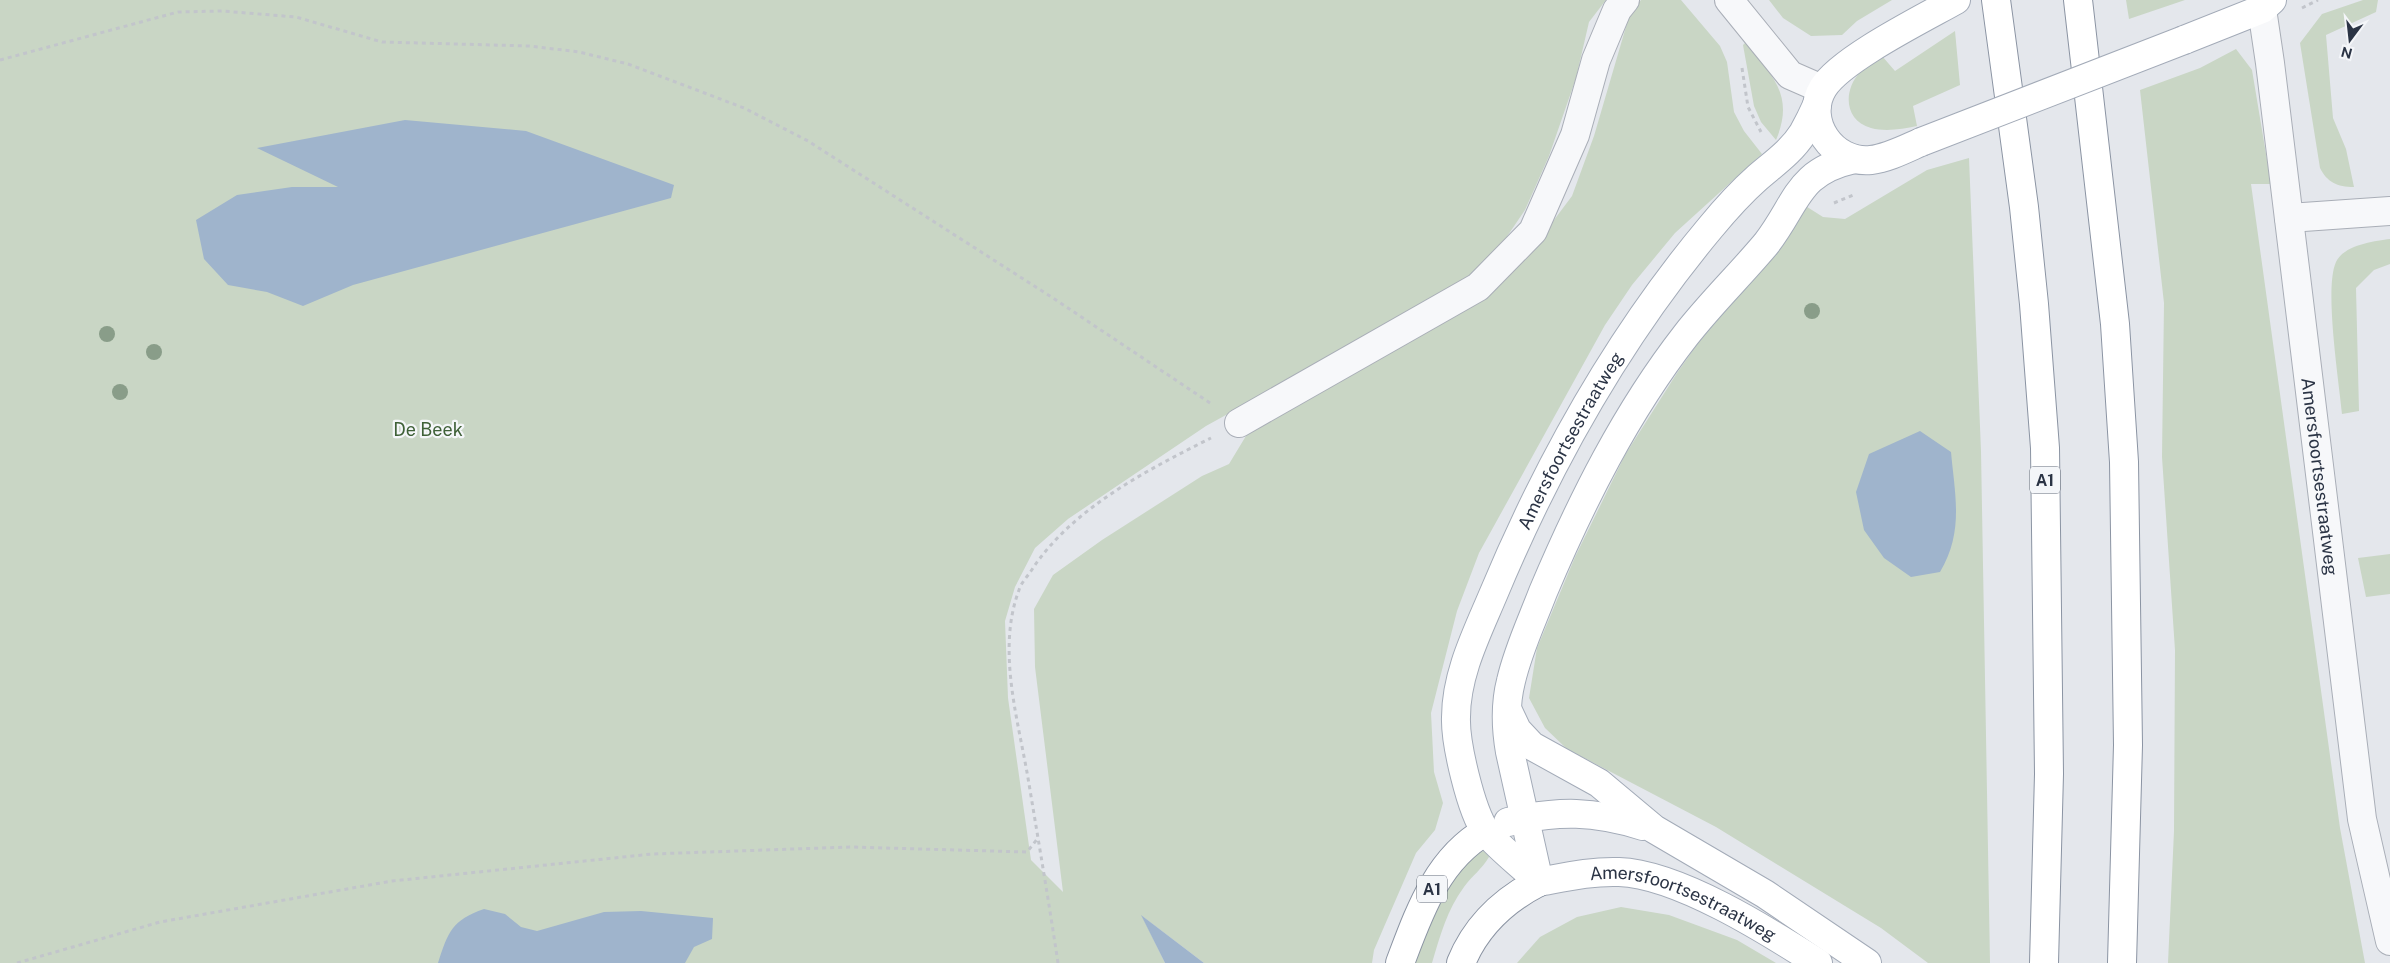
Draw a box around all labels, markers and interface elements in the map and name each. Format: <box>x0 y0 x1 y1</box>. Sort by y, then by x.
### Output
north arrow <box>2325 15 2375 65</box>
text: N <box>2339 43 2354 62</box>
street label: Amersfoortsestraatweg <box>1513 348 1627 533</box>
street label: Amersfoortsestraatweg <box>2298 376 2343 577</box>
park label: De Beek <box>393 419 463 440</box>
road number: A1 <box>2030 466 2060 494</box>
street label: Amersfoortsestraatweg <box>1589 861 1780 945</box>
road number: A1 <box>1417 876 1447 902</box>

